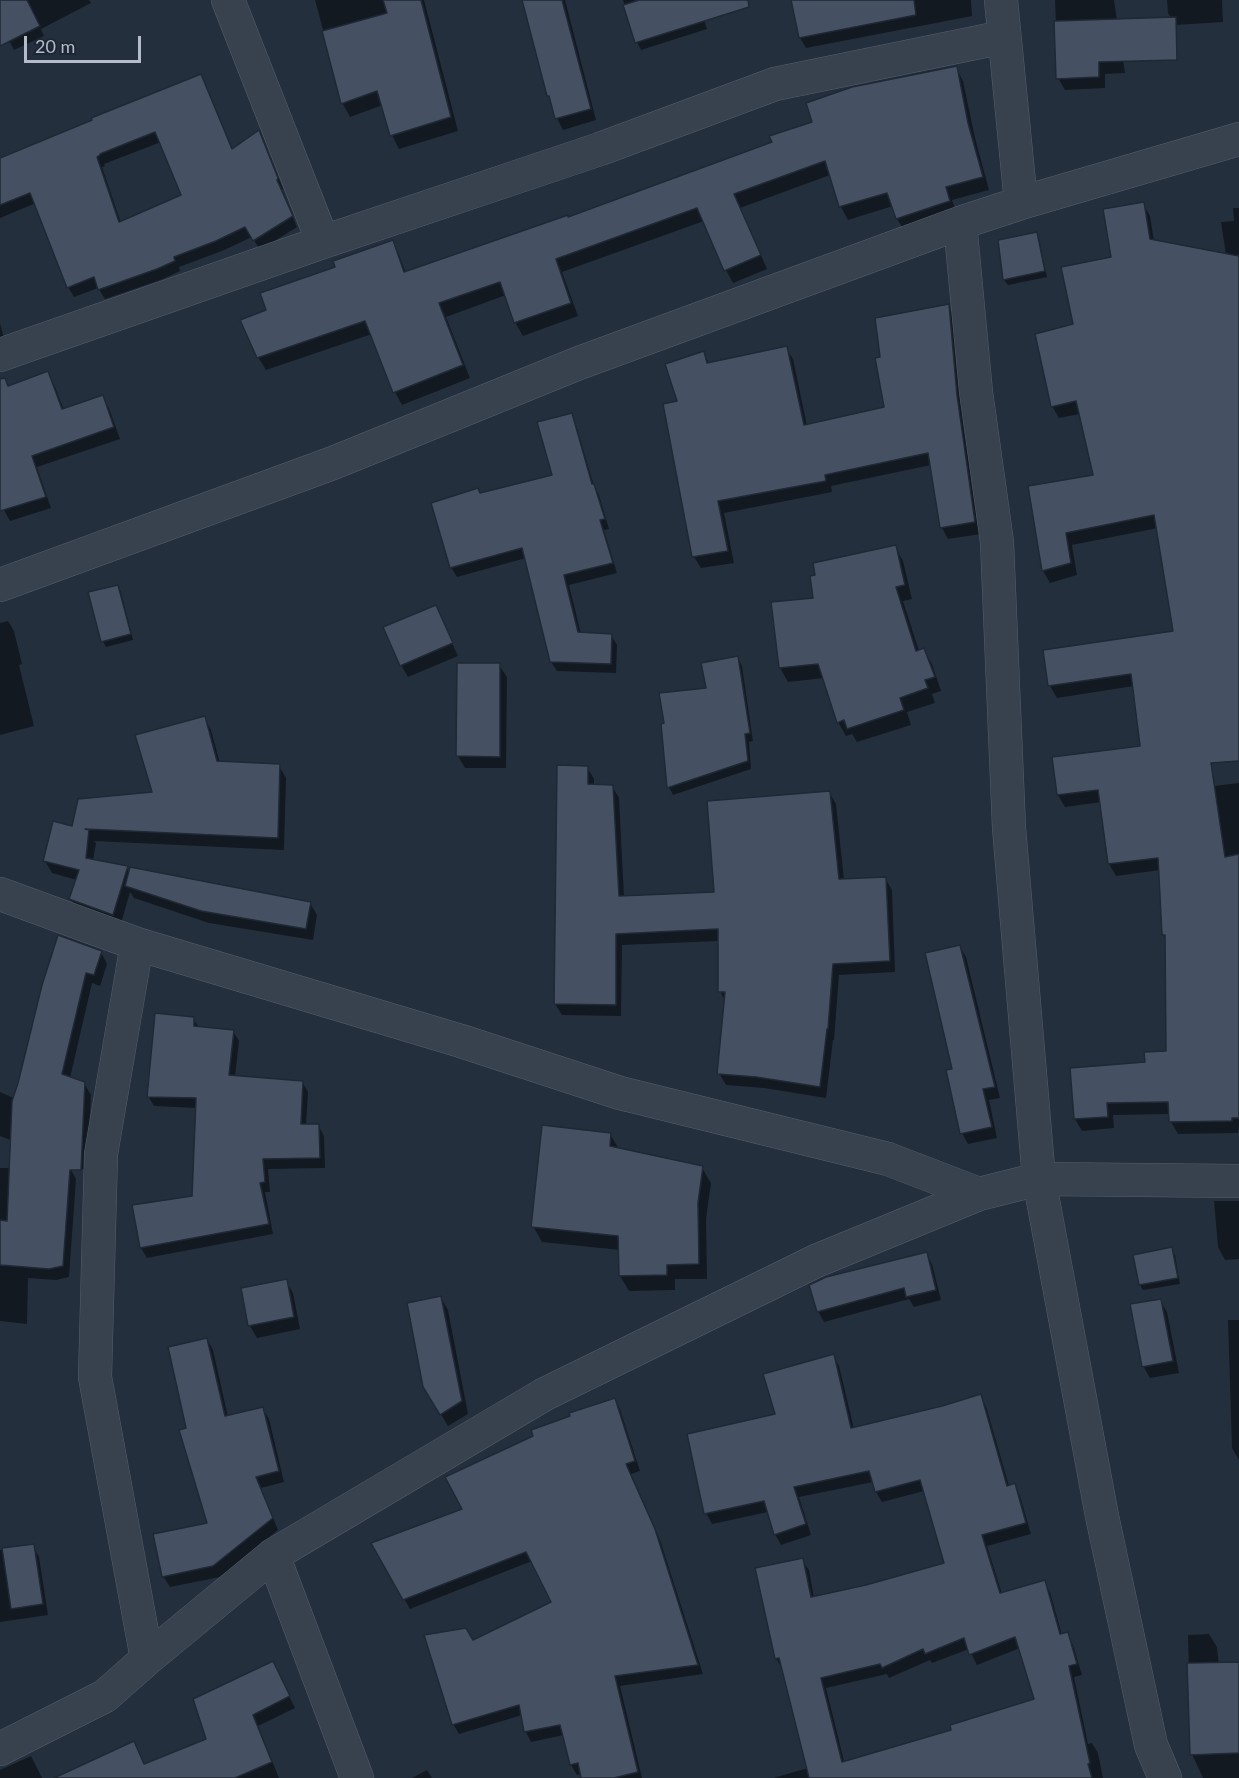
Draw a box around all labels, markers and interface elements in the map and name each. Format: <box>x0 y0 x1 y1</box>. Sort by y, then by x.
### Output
scale bar <box>27 24 144 62</box>
text: 20 m <box>35 35 75 57</box>

